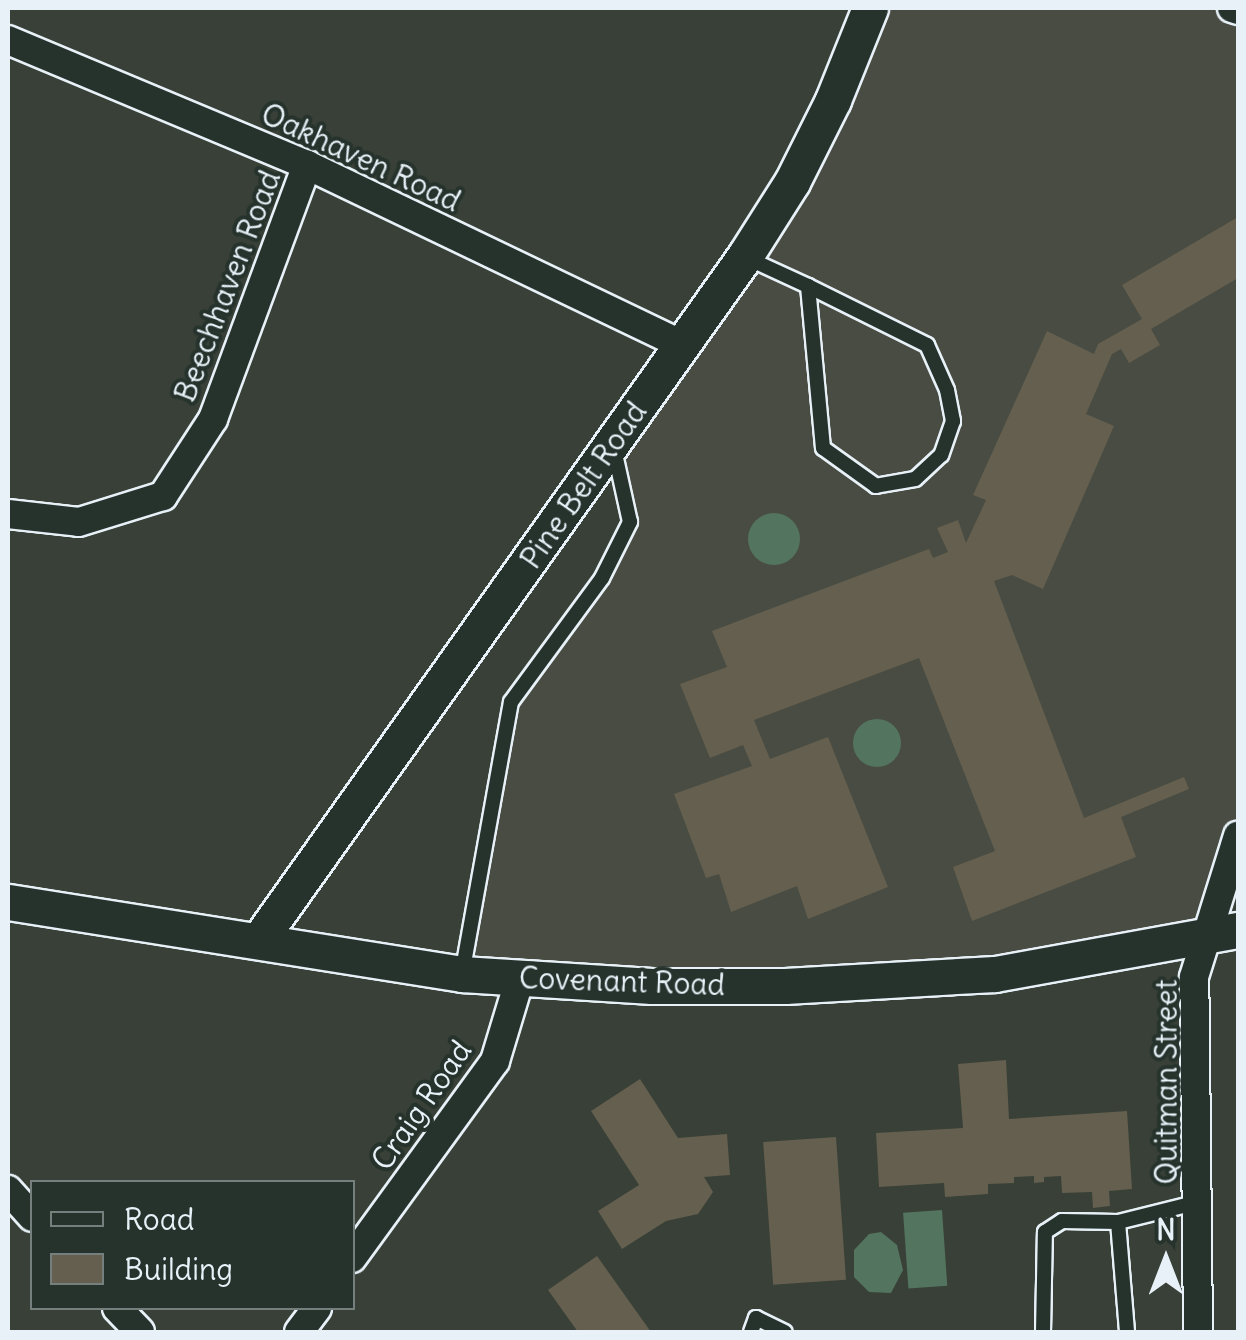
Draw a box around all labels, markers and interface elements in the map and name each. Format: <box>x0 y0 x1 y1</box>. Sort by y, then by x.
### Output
street label: Oakhaven Road <box>256 95 466 219</box>
street label: Beechhaven Road <box>166 165 288 407</box>
street label: Pine Belt Road <box>512 395 654 575</box>
street label: Covenant Road <box>518 959 726 1003</box>
street label: Quitman Street <box>1148 980 1184 1184</box>
street label: Craig Road <box>363 1033 479 1177</box>
legend <box>30 1180 355 1310</box>
text: Road <box>124 1200 194 1238</box>
north arrow <box>1116 1210 1216 1310</box>
text: N <box>1156 1212 1176 1248</box>
text: Building <box>124 1250 233 1288</box>

